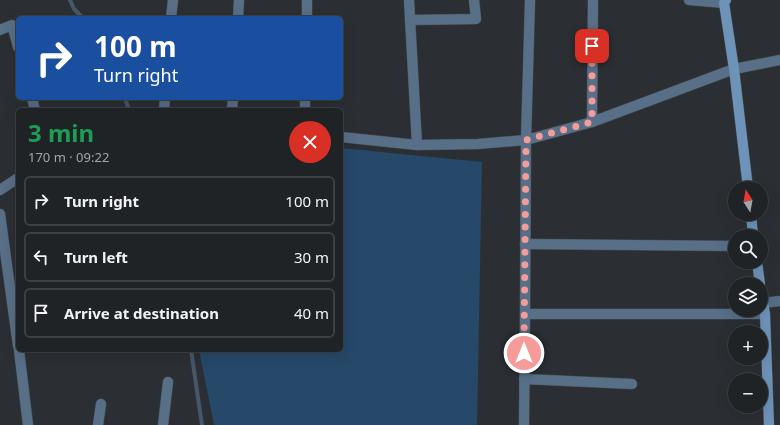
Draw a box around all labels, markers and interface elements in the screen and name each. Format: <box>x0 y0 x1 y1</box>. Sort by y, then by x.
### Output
text: 100 m <box>94 27 177 65</box>
pin <box>575 29 609 63</box>
icon: right <box>28 32 80 84</box>
icon: arrive <box>581 35 603 57</box>
text: Turn right <box>94 63 178 87</box>
text: 3 min <box>28 116 94 149</box>
button: close <box>289 121 331 163</box>
text: 170 m · 09:22 <box>28 148 109 166</box>
north arrow <box>728 181 768 221</box>
map controls <box>728 181 768 413</box>
icon: right <box>30 190 52 212</box>
text: Turn right <box>64 191 139 211</box>
text: 100 m <box>285 191 329 211</box>
button: search <box>728 229 768 269</box>
icon: left <box>30 246 52 268</box>
text: Turn left <box>64 247 128 267</box>
text: 30 m <box>294 247 329 267</box>
button: layers <box>728 277 768 317</box>
icon: arrive <box>30 302 52 324</box>
text: Arrive at destination <box>64 303 219 323</box>
text: 40 m <box>294 303 329 323</box>
button: + <box>728 325 768 365</box>
position arrow <box>503 332 545 374</box>
button: − <box>728 373 768 413</box>

